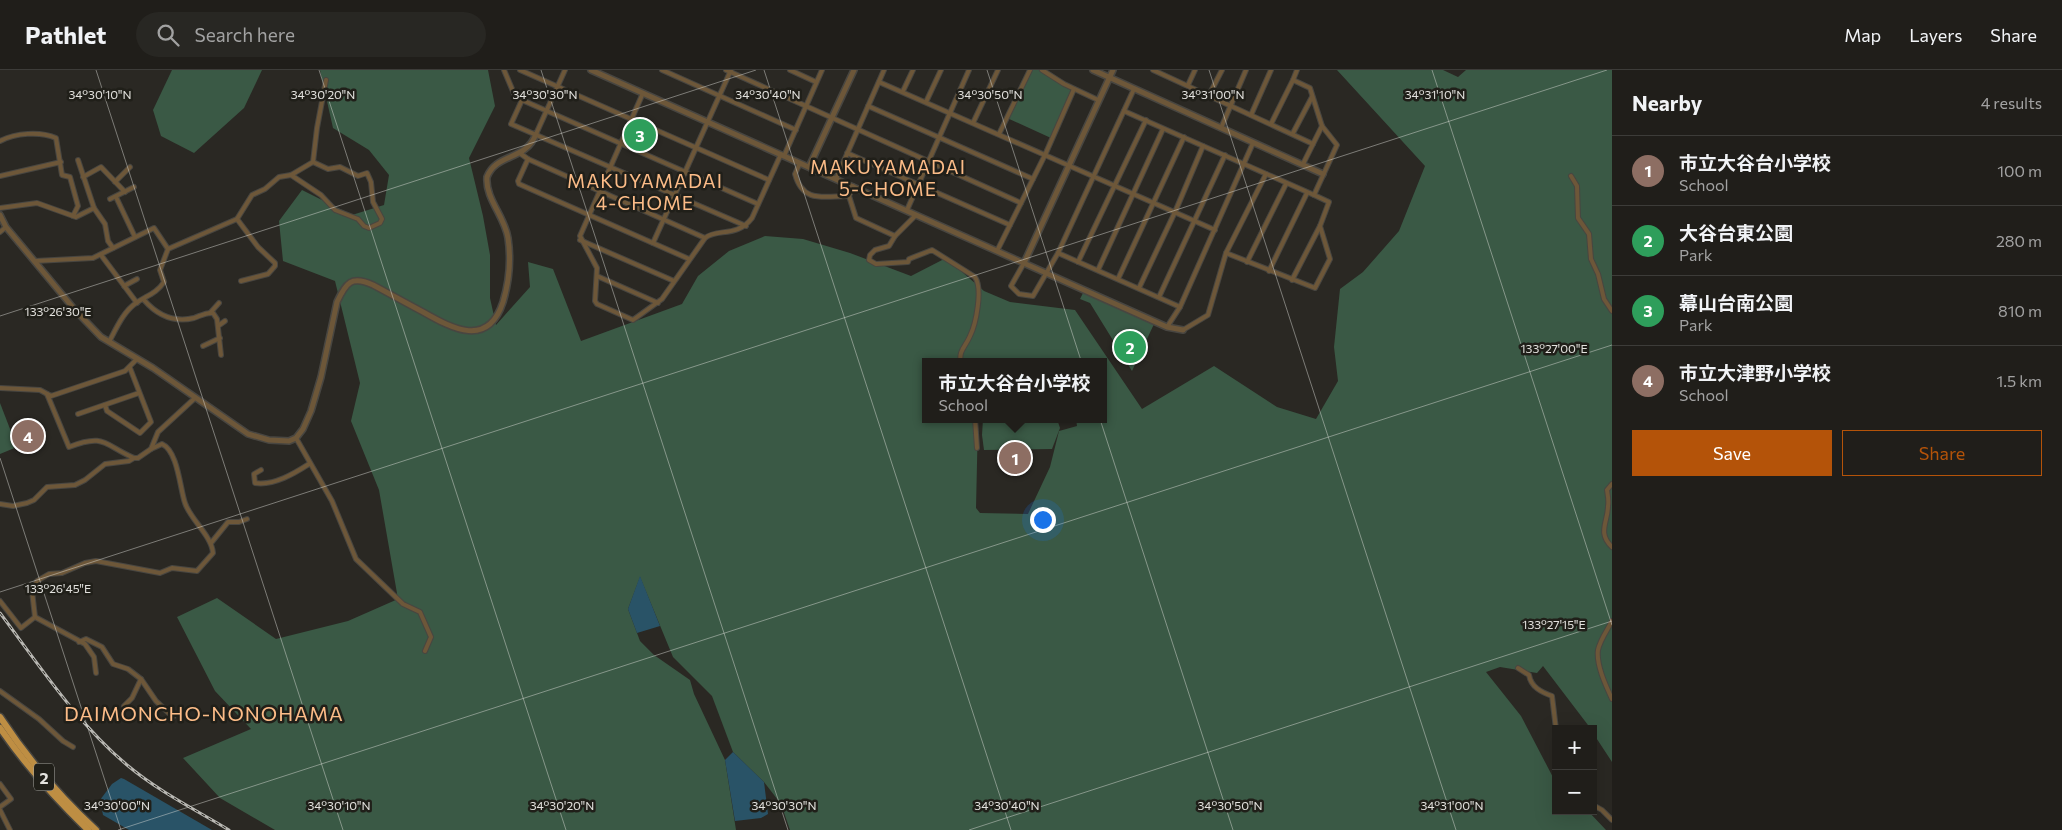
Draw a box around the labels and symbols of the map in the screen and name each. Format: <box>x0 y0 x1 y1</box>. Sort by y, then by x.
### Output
text: 34°30'10"N <box>68 87 132 101</box>
text: 34°30'20"N <box>291 87 355 101</box>
text: 34°30'30"N <box>513 87 577 101</box>
text: 34°30'40"N <box>735 87 801 101</box>
text: 34°30'50"N <box>958 87 1023 101</box>
text: 34°31'00"N <box>1181 87 1245 101</box>
text: 34°31'10"N <box>1405 87 1465 101</box>
pin: 3 <box>624 116 656 154</box>
district label: MAKUYAMADAI 5-CHOME <box>810 155 966 200</box>
district label: MAKUYAMADAI 4-CHOME <box>567 169 723 214</box>
text: 133°26'30"E <box>25 304 92 318</box>
pin: 2 <box>1114 328 1146 366</box>
text: 133°27'00"E <box>1520 341 1588 355</box>
pin: 4 <box>12 417 44 455</box>
pin: 1 <box>999 439 1031 477</box>
your location <box>1030 507 1056 533</box>
text: 133°26'45"E <box>25 581 91 595</box>
text: 133°27'15"E <box>1522 617 1586 631</box>
district label: DAIMONCHO-NONOHAMA <box>64 701 344 725</box>
road number: 2 <box>34 764 54 790</box>
text: 34°30'00"N <box>84 798 150 812</box>
text: 34°30'10"N <box>307 798 371 812</box>
text: 34°30'20"N <box>530 798 594 812</box>
text: 34°30'30"N <box>752 798 816 812</box>
text: 34°30'40"N <box>974 798 1040 812</box>
text: 34°30'50"N <box>1198 798 1263 812</box>
text: 34°31'00"N <box>1420 798 1484 812</box>

